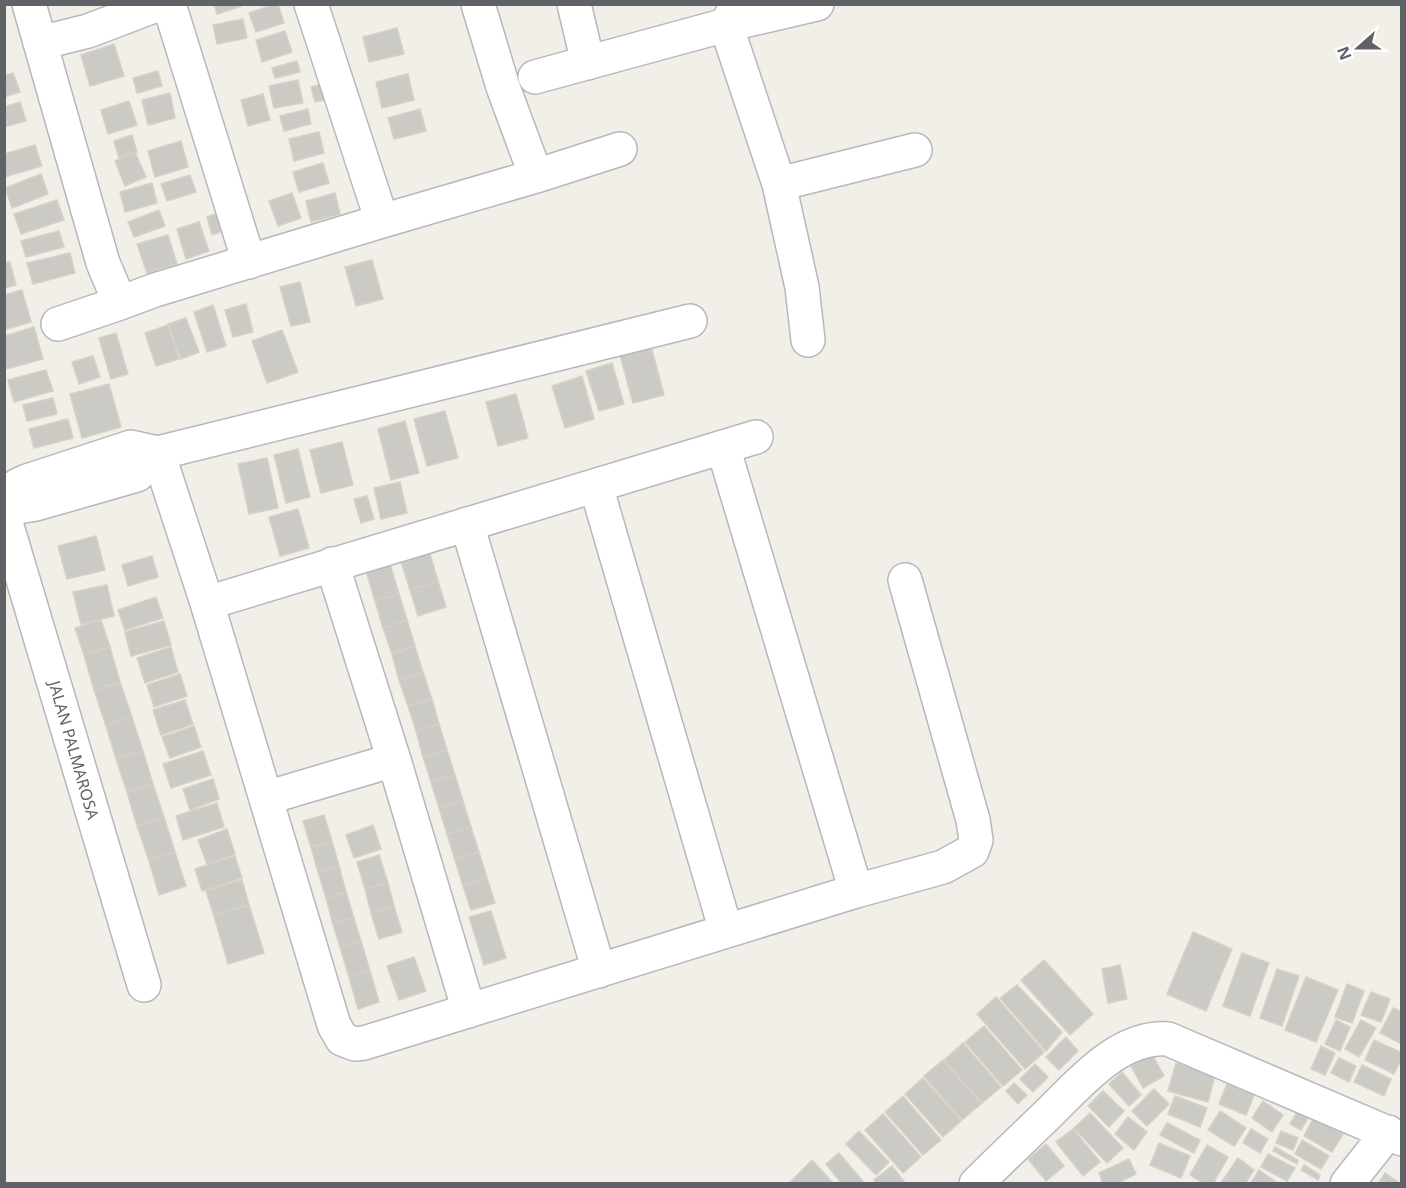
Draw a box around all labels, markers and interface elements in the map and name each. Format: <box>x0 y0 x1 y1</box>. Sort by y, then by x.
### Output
north arrow <box>1328 18 1388 78</box>
text: N <box>1331 43 1357 63</box>
street label: JALAN PALMAROSA <box>43 676 105 823</box>

